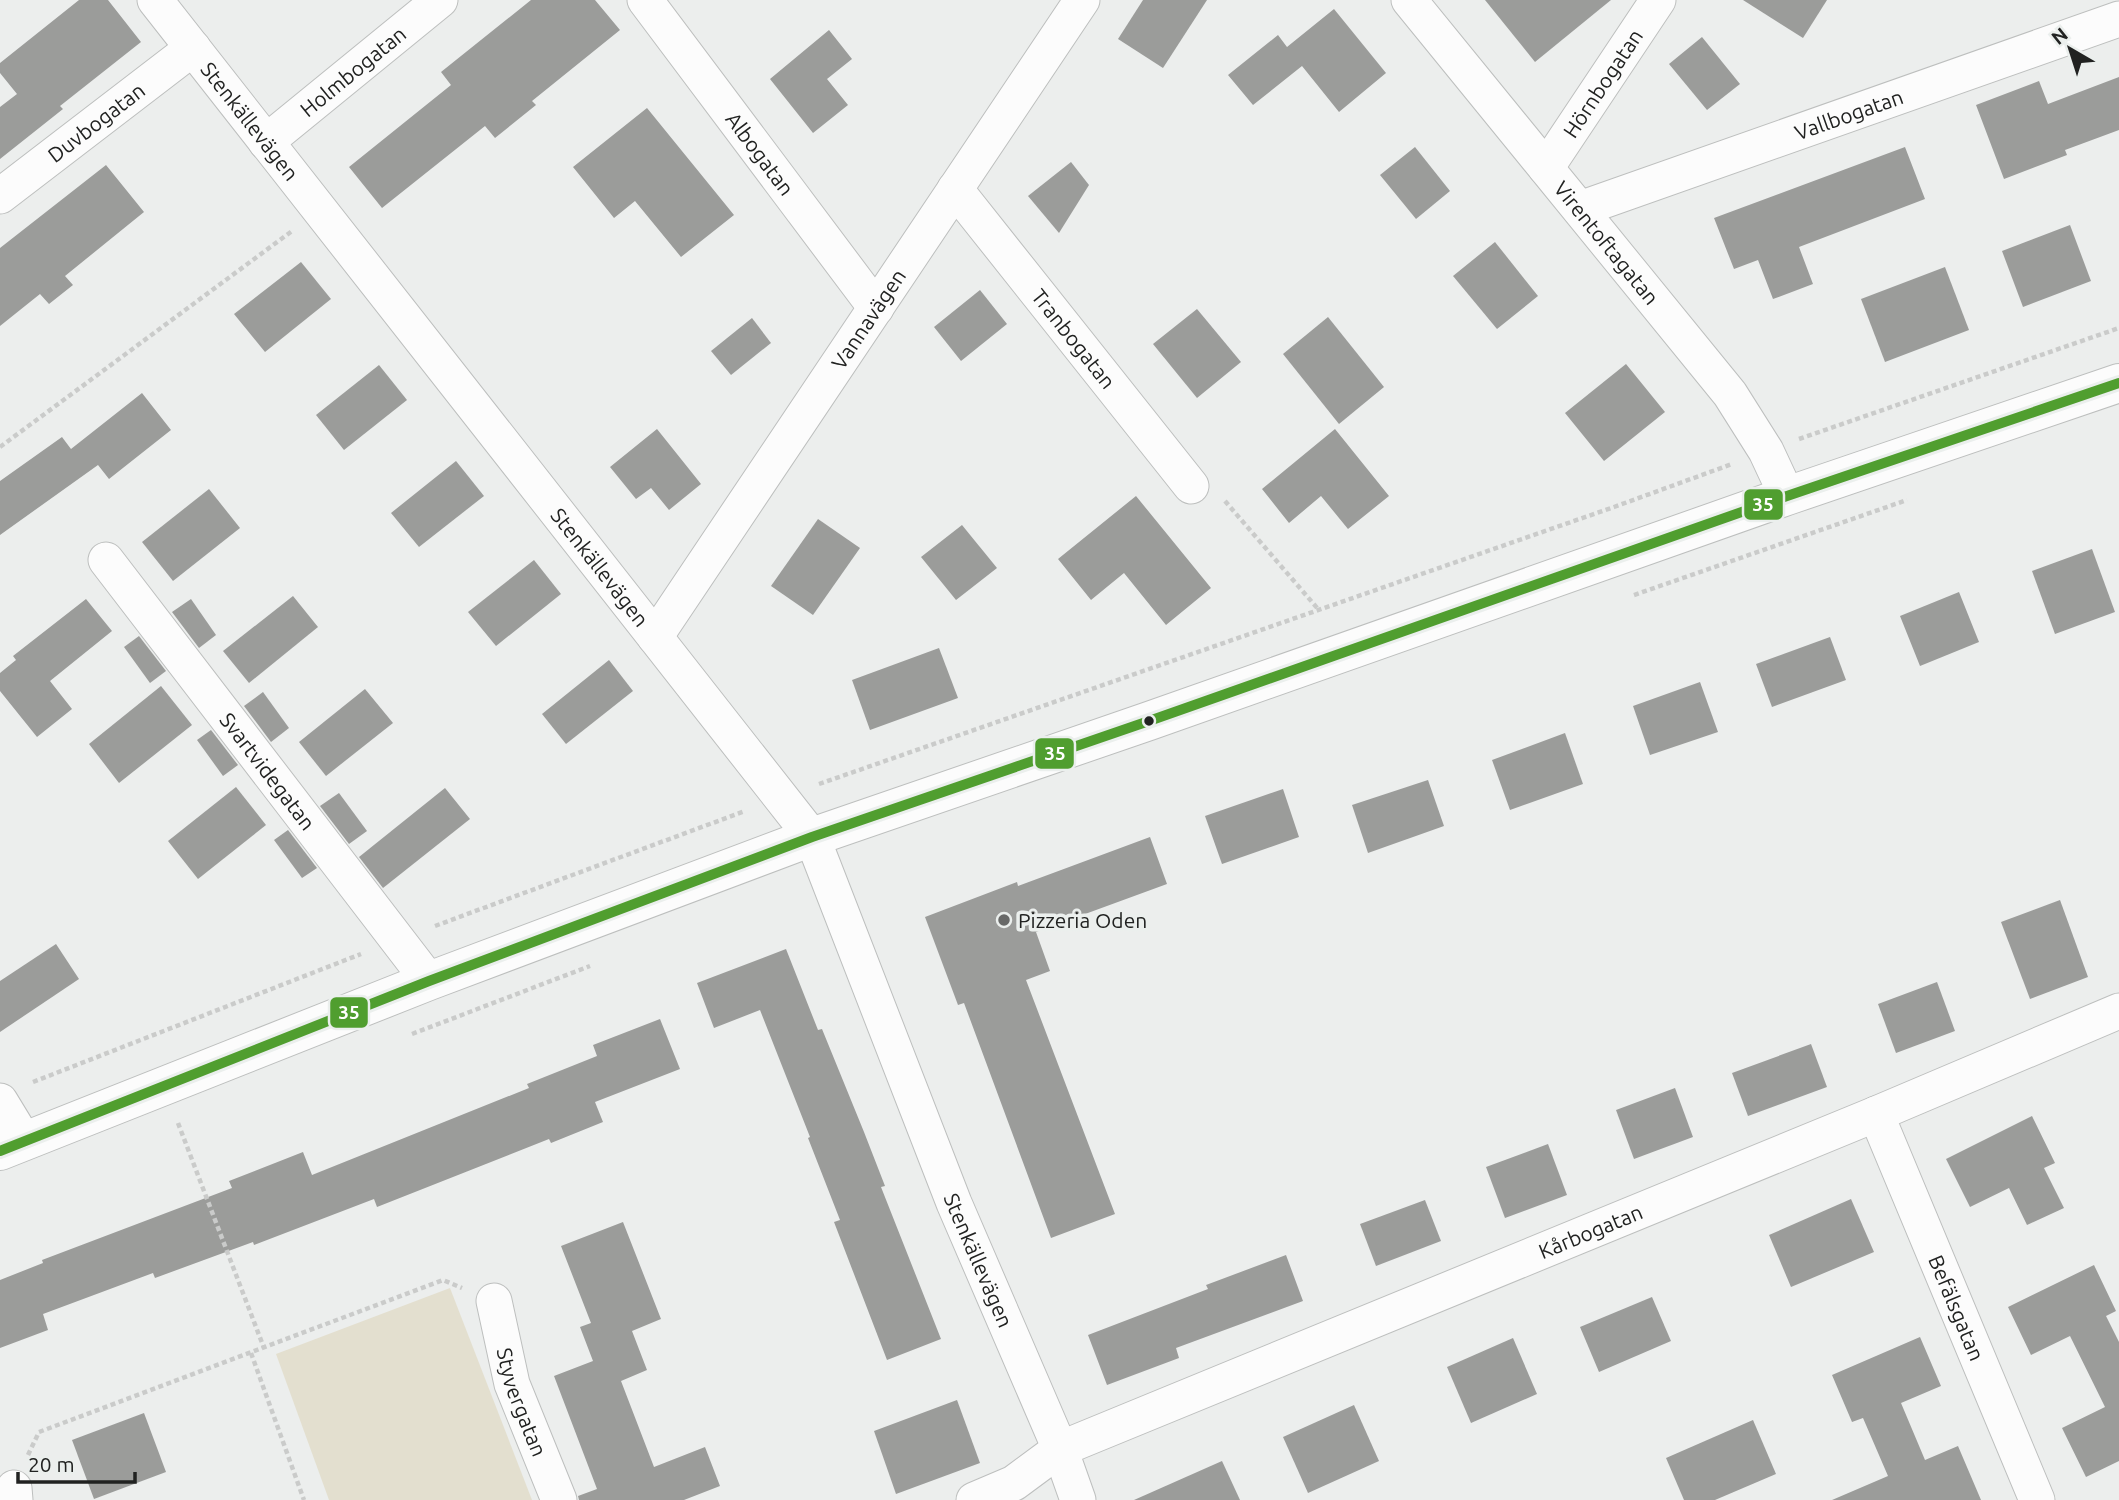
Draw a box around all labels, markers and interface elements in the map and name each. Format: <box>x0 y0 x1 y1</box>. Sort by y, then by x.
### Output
north arrow <box>2035 14 2105 84</box>
street label: Holmbogatan <box>295 21 410 121</box>
text: N <box>2047 23 2072 49</box>
street label: Hörnbogatan <box>1558 24 1647 142</box>
street label: Stenkällevägen <box>196 57 304 185</box>
street label: Duvbogatan <box>43 78 149 167</box>
street label: Vallbogatan <box>1791 84 1906 144</box>
street label: Albogatan <box>721 107 799 200</box>
street label: Virentoftagatan <box>1549 176 1664 309</box>
street label: Vannavägen <box>826 264 910 373</box>
street label: Tranbogatan <box>1027 284 1121 393</box>
line badge: 35 <box>1743 488 1784 521</box>
text: 35 <box>1752 493 1774 515</box>
street label: Stenkällevägen <box>546 503 654 631</box>
street label: Svartvidegatan <box>215 708 320 834</box>
unlabelled marker <box>1142 714 1156 728</box>
line badge: 35 <box>1034 737 1075 770</box>
text: 35 <box>1044 742 1066 764</box>
place label: Pizzeria Oden <box>1018 908 1147 932</box>
marker: Pizzeria Oden <box>996 912 1012 928</box>
line badge: 35 <box>329 996 369 1029</box>
text: 35 <box>338 1001 360 1023</box>
street label: Stenkällevägen <box>939 1190 1018 1331</box>
street label: Kårbogatan <box>1535 1199 1646 1263</box>
street label: Befälsgatan <box>1924 1251 1990 1364</box>
street label: Styvergatan <box>493 1346 552 1460</box>
scale bar <box>18 1440 135 1484</box>
text: 20 m <box>28 1452 75 1476</box>

